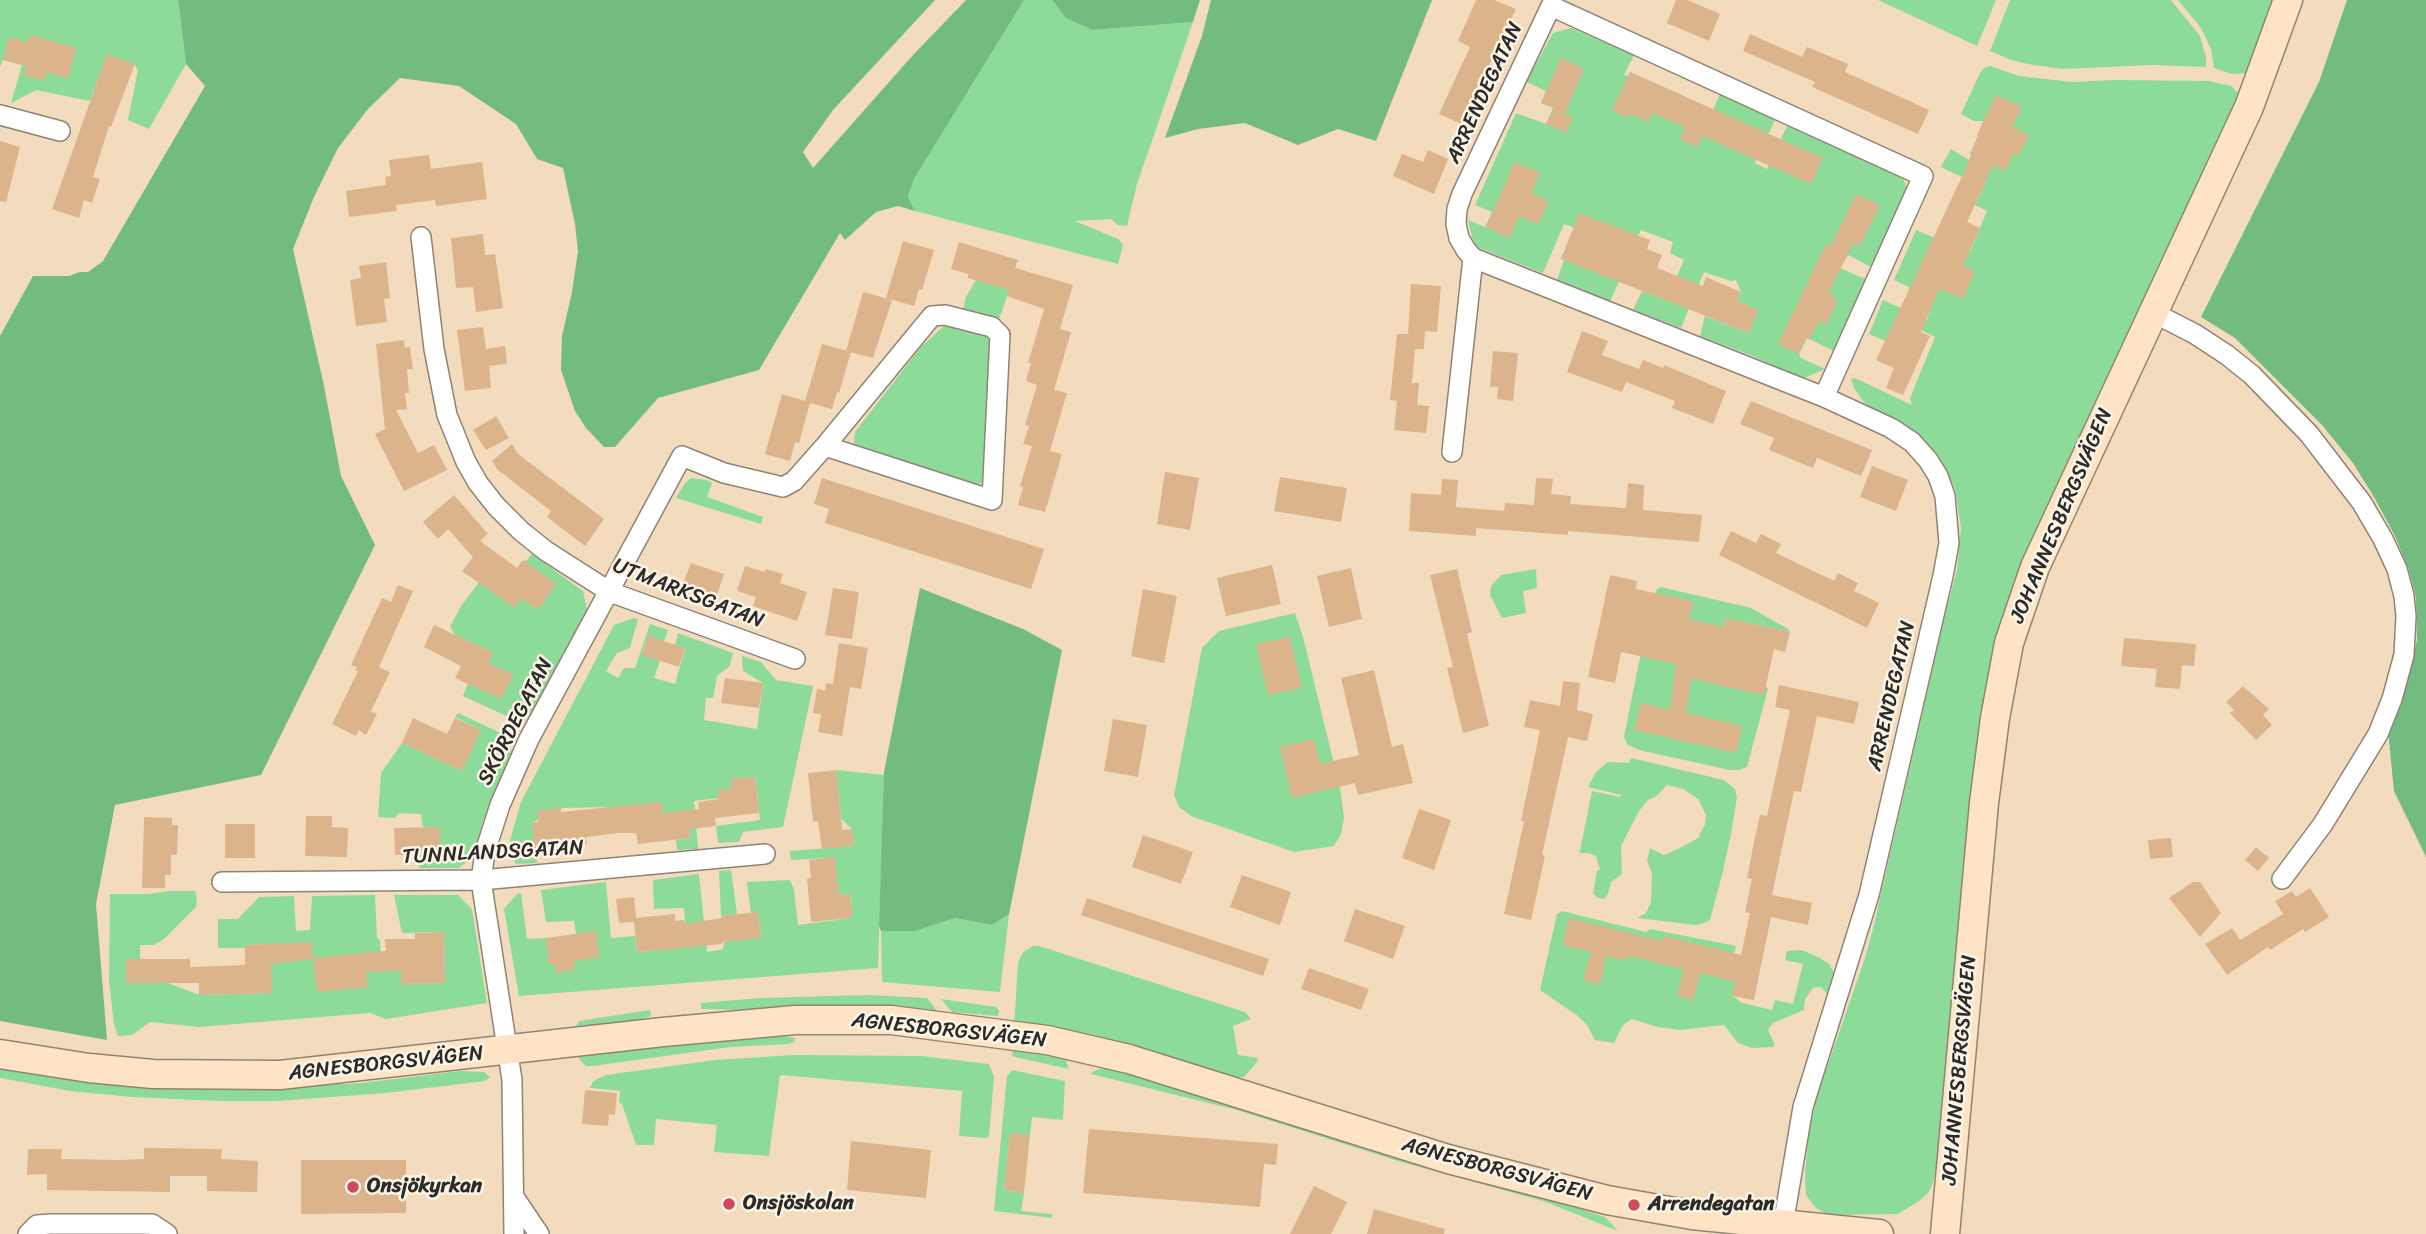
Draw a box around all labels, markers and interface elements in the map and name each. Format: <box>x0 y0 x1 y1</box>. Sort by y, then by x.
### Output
street label: ARRENDEGATAN <box>1441 18 1529 168</box>
street label: JOHANNESBERGSVÄGEN <box>2005 405 2119 627</box>
street label: UTMARKSGATAN <box>609 554 767 634</box>
street label: ARRENDEGATAN <box>1863 619 1921 773</box>
street label: SKÖRDEGATAN <box>473 654 559 790</box>
street label: TUNNLANDSGATAN <box>402 836 584 870</box>
street label: JOHANNESBERGSVÄGEN <box>1937 954 1983 1186</box>
street label: AGNESBORGSVÄGEN <box>850 1008 1048 1054</box>
street label: AGNESBORGSVÄGEN <box>287 1041 485 1087</box>
street label: AGNESBORGSVÄGEN <box>1399 1132 1595 1208</box>
place label: Onsjökyrkan <box>367 1174 482 1200</box>
marker: Onsjökyrkan <box>345 1179 361 1195</box>
place label: Onsjöskolan <box>743 1191 854 1217</box>
place label: Arrendegatan <box>1648 1192 1775 1218</box>
marker: Onsjöskolan <box>721 1196 737 1212</box>
marker: Arrendegatan <box>1626 1197 1642 1213</box>

